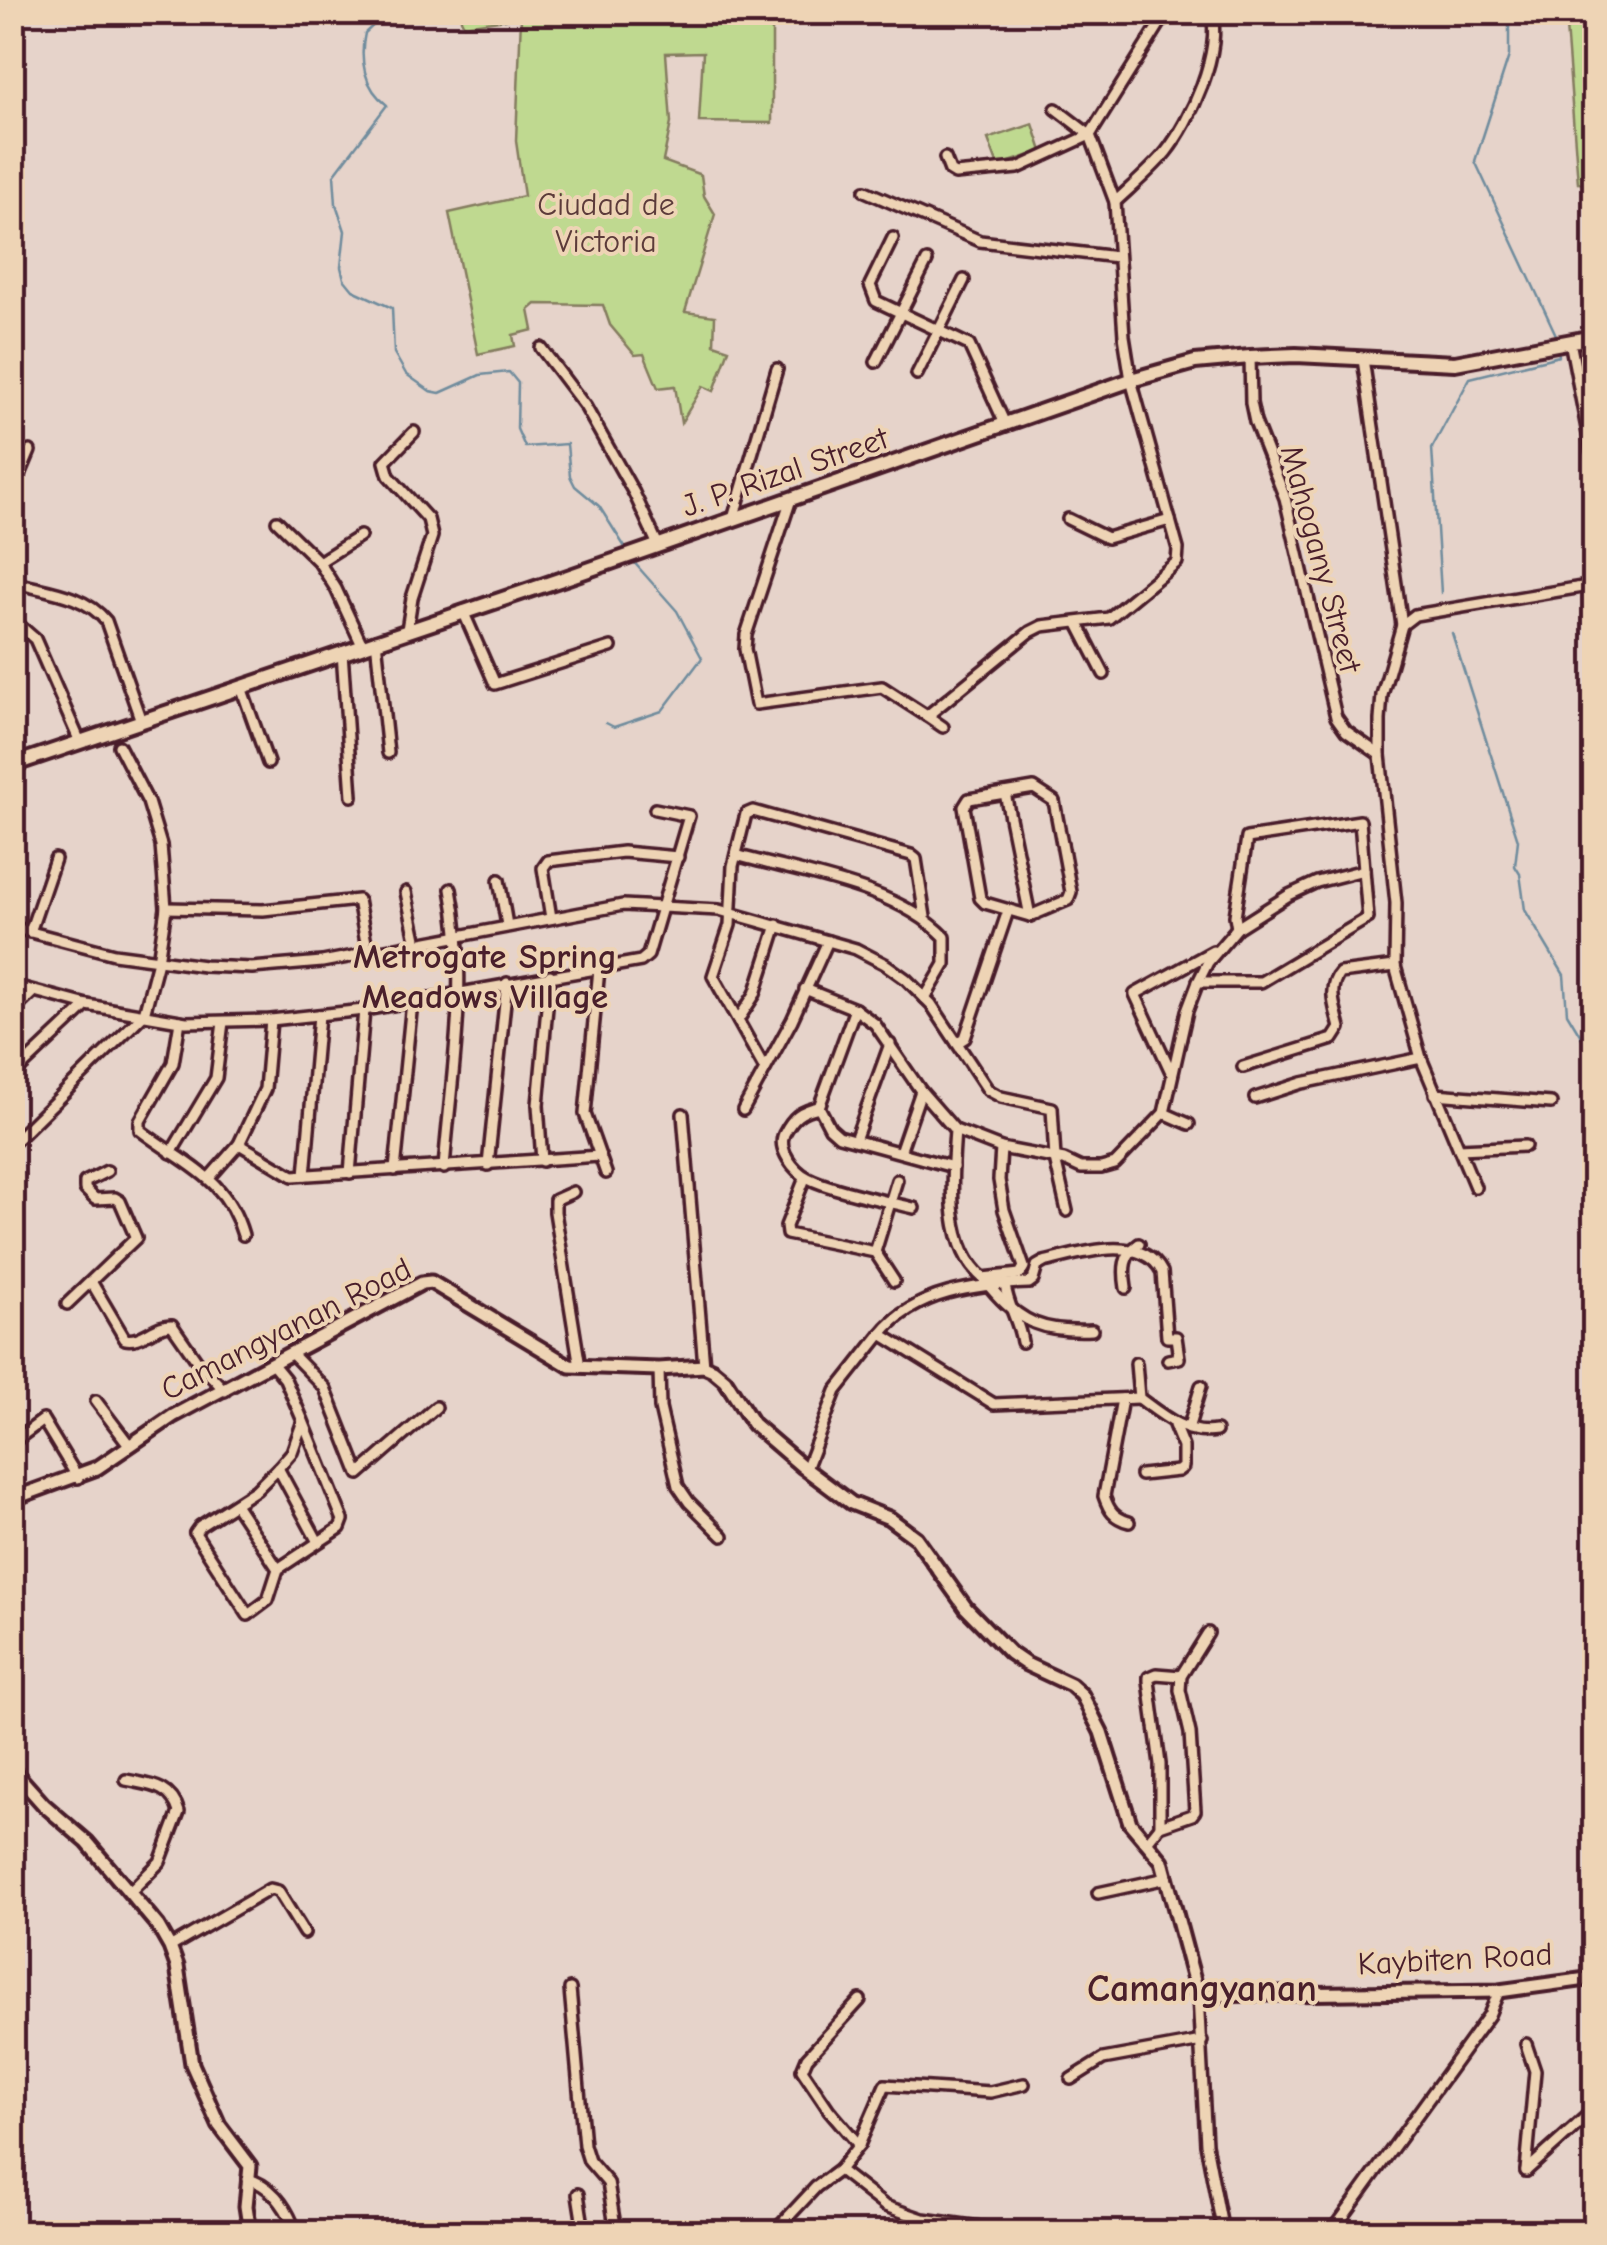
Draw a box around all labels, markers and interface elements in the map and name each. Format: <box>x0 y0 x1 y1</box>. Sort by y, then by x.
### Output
park label: Ciudad de Victoria <box>537 186 675 260</box>
street label: J. P. Rizal Street <box>677 419 894 525</box>
street label: Mahogany Street <box>1273 441 1369 677</box>
district label: Metrogate Spring Meadows Village <box>353 936 617 1017</box>
street label: Camangyanan Road <box>155 1250 417 1408</box>
street label: Kaybiten Road <box>1357 1935 1553 1983</box>
district label: Camangyanan <box>1087 1967 1317 2011</box>

